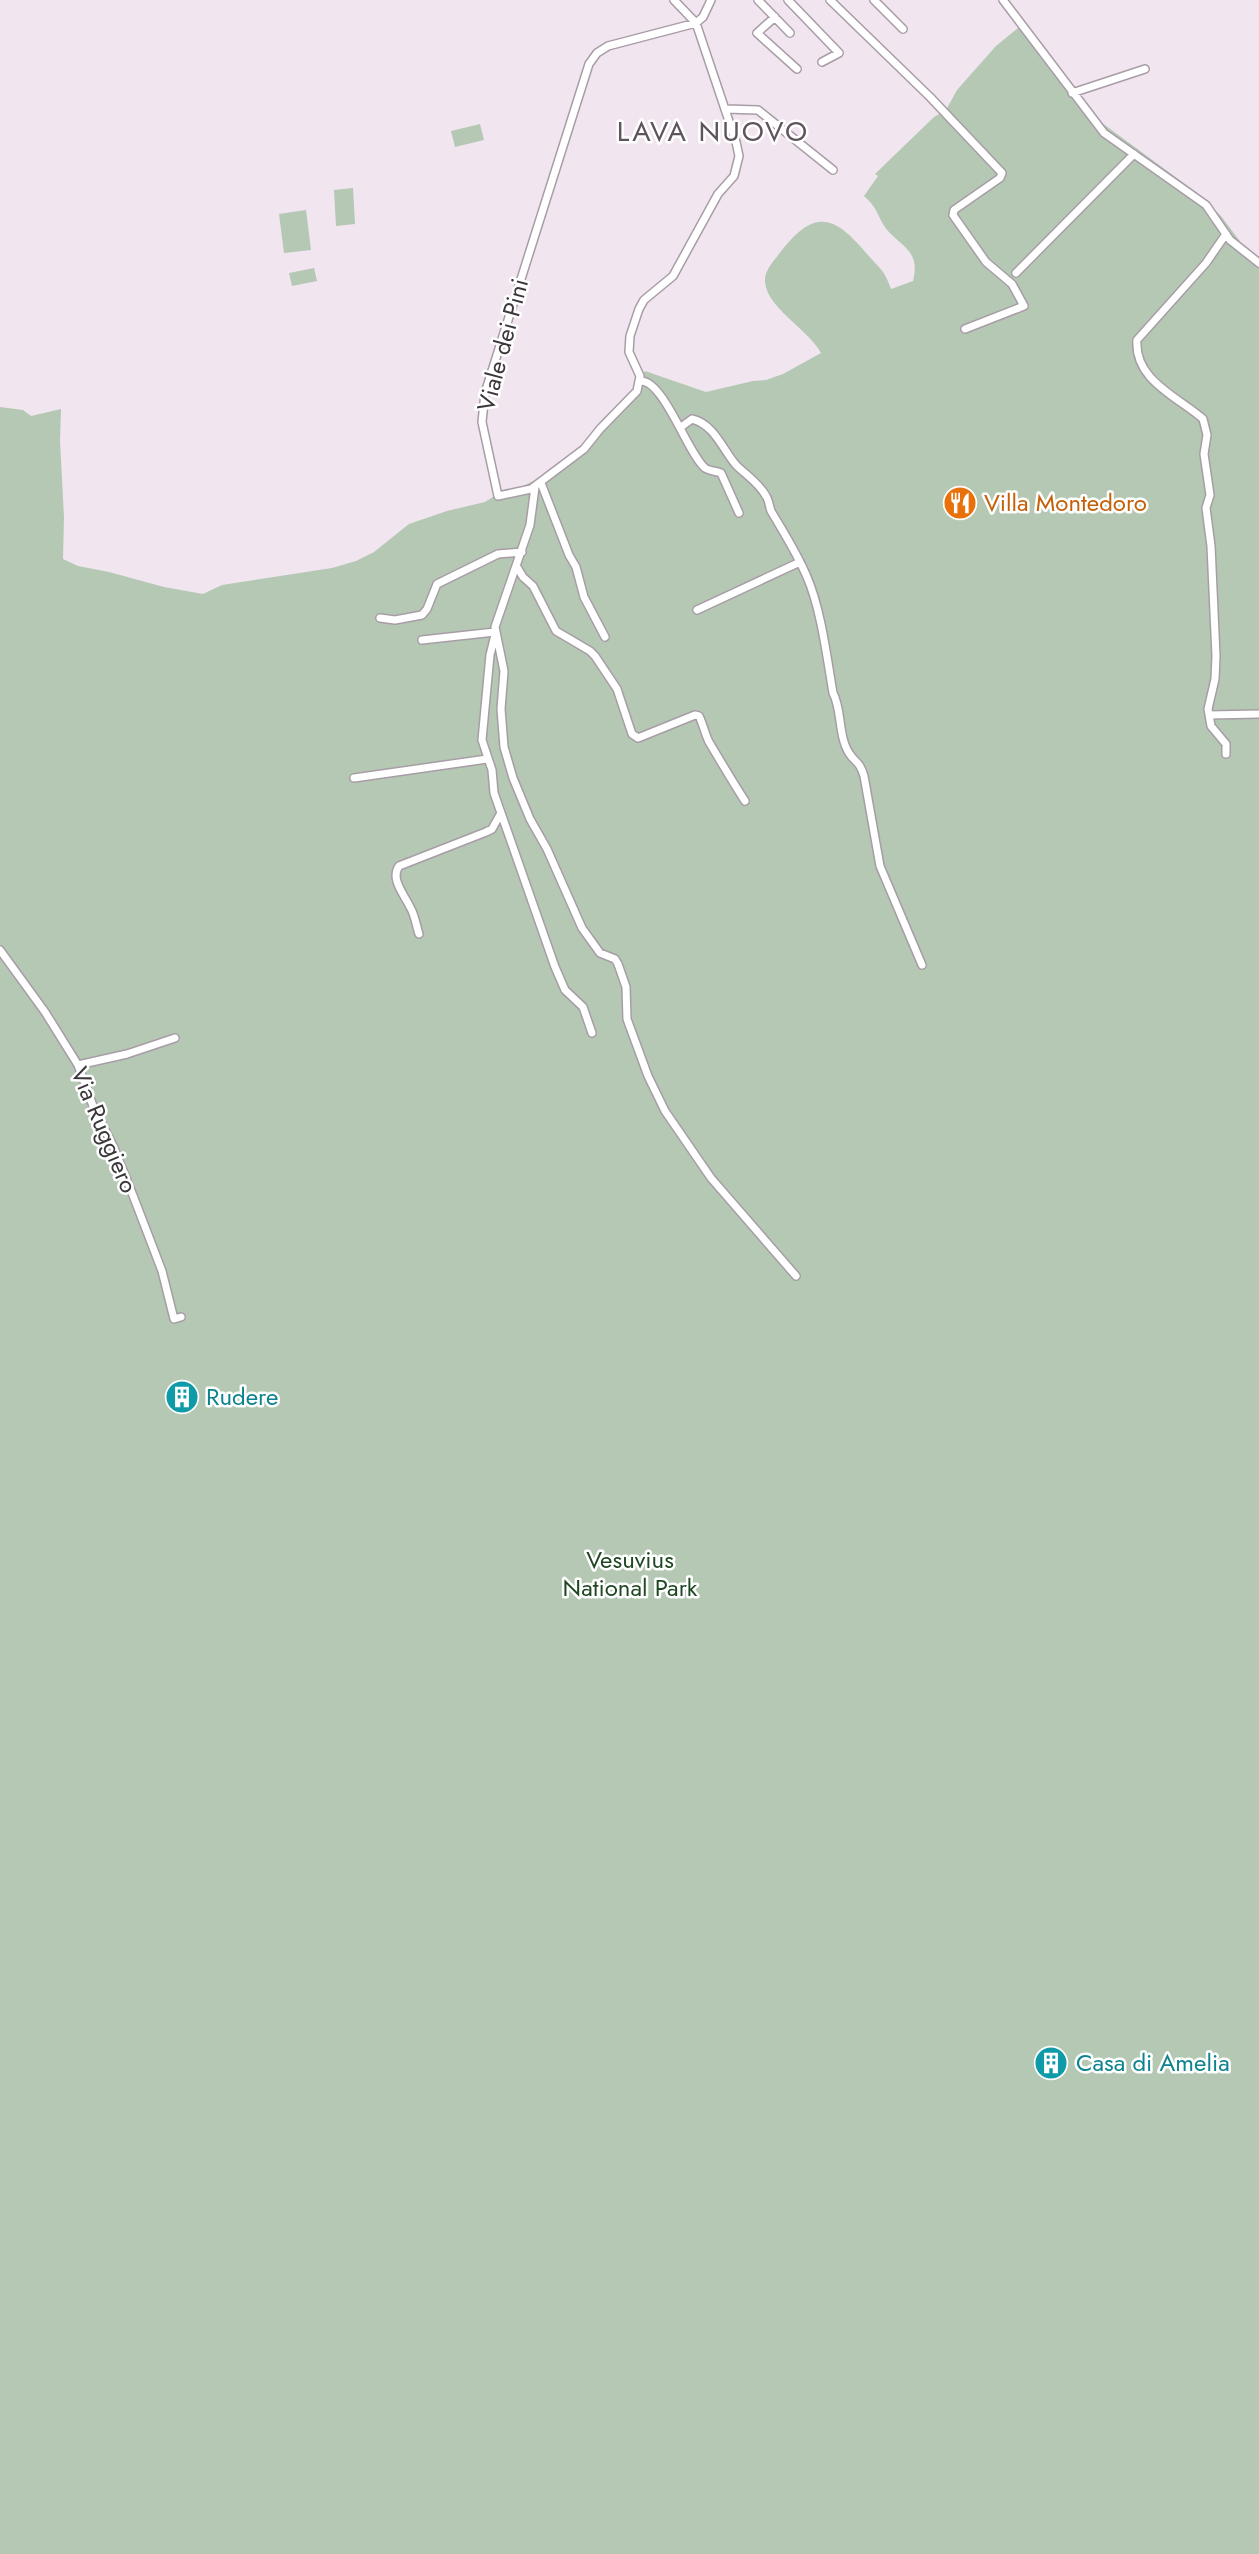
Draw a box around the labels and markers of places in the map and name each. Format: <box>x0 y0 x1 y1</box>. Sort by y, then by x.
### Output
restaurant icon: Villa Montedoro <box>941 484 979 522</box>
place label: Villa Montedoro <box>984 485 1147 520</box>
building icon: Rudere <box>163 1378 201 1416</box>
place label: Rudere <box>206 1379 278 1414</box>
building icon: Casa di Amelia <box>1032 2044 1070 2082</box>
place label: Casa di Amelia <box>1076 2045 1230 2080</box>

